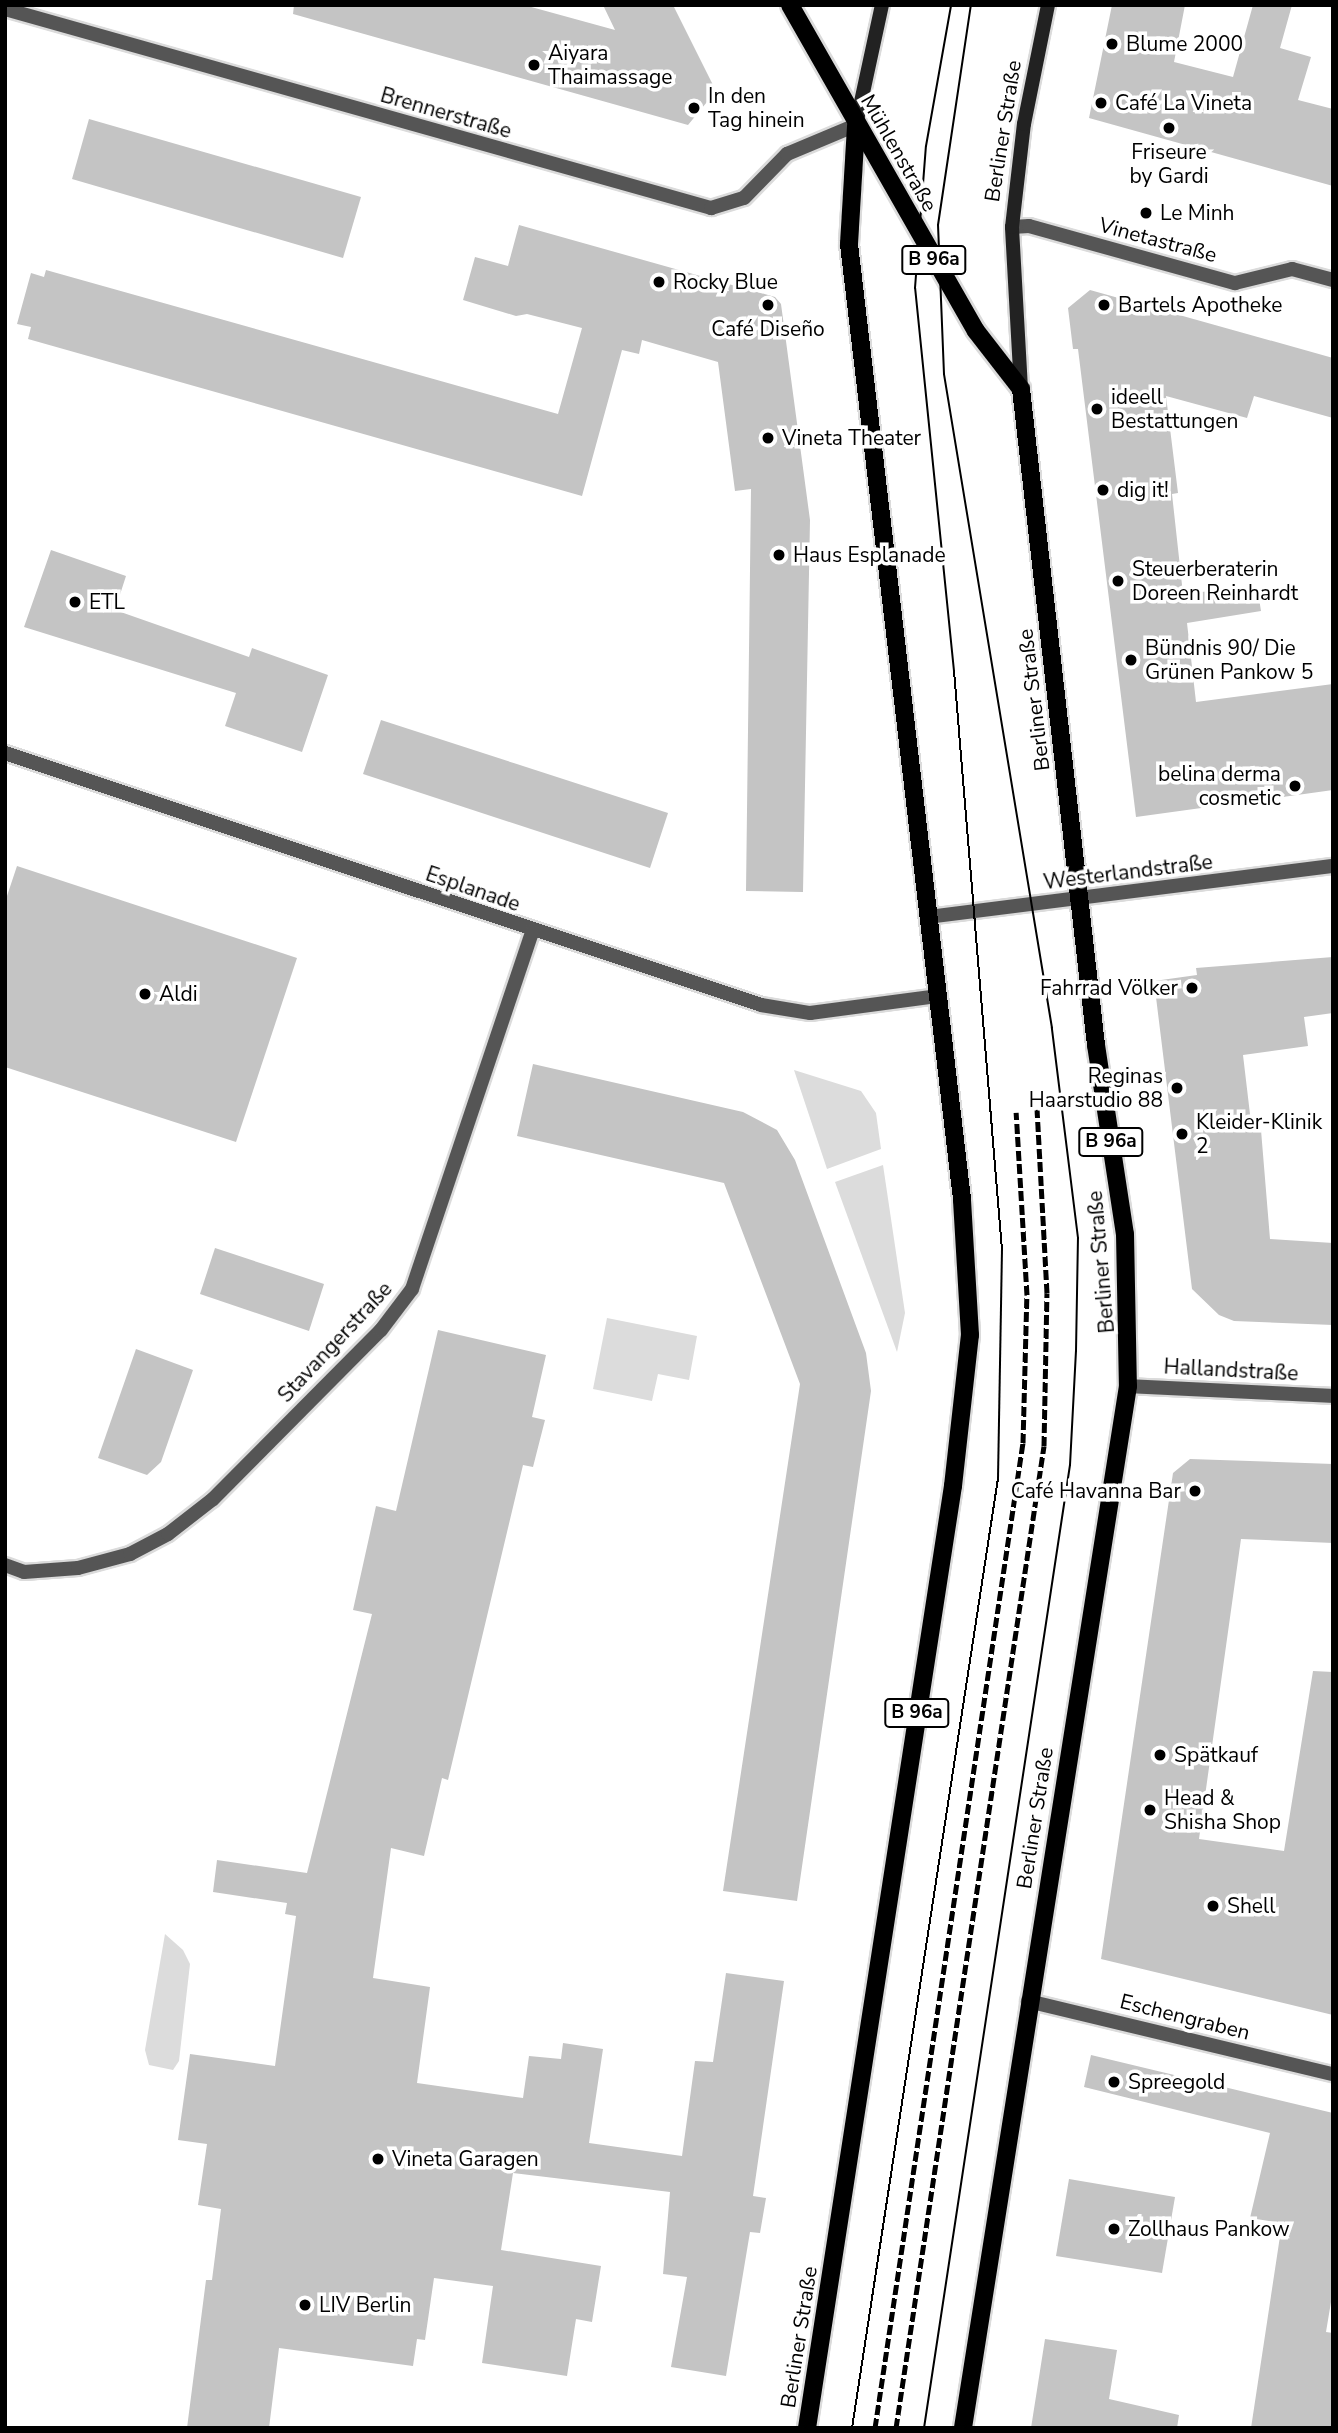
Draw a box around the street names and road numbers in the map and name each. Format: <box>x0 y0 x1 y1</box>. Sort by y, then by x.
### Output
street label: Berliner Straße <box>979 58 1027 204</box>
street label: Brennerstraße <box>378 82 514 144</box>
street label: Mühlenstraße <box>855 90 943 216</box>
street label: Vinetastraße <box>1096 212 1220 268</box>
road number: B 96a <box>901 244 967 276</box>
street label: Berliner Straße <box>1013 628 1055 772</box>
street label: Westerlandstraße <box>1042 849 1214 895</box>
street label: Esplanade <box>422 861 524 917</box>
road number: B 96a <box>1078 1126 1144 1158</box>
street label: Berliner Straße <box>1082 1190 1120 1334</box>
street label: Stavangerstraße <box>273 1276 397 1408</box>
street label: Hallandstraße <box>1163 1354 1299 1386</box>
road number: B 96a <box>884 1698 950 1728</box>
street label: Berliner Straße <box>1011 1745 1059 1891</box>
street label: Eschengraben <box>1117 1989 1253 2045</box>
street label: Berliner Straße <box>775 2264 823 2410</box>

